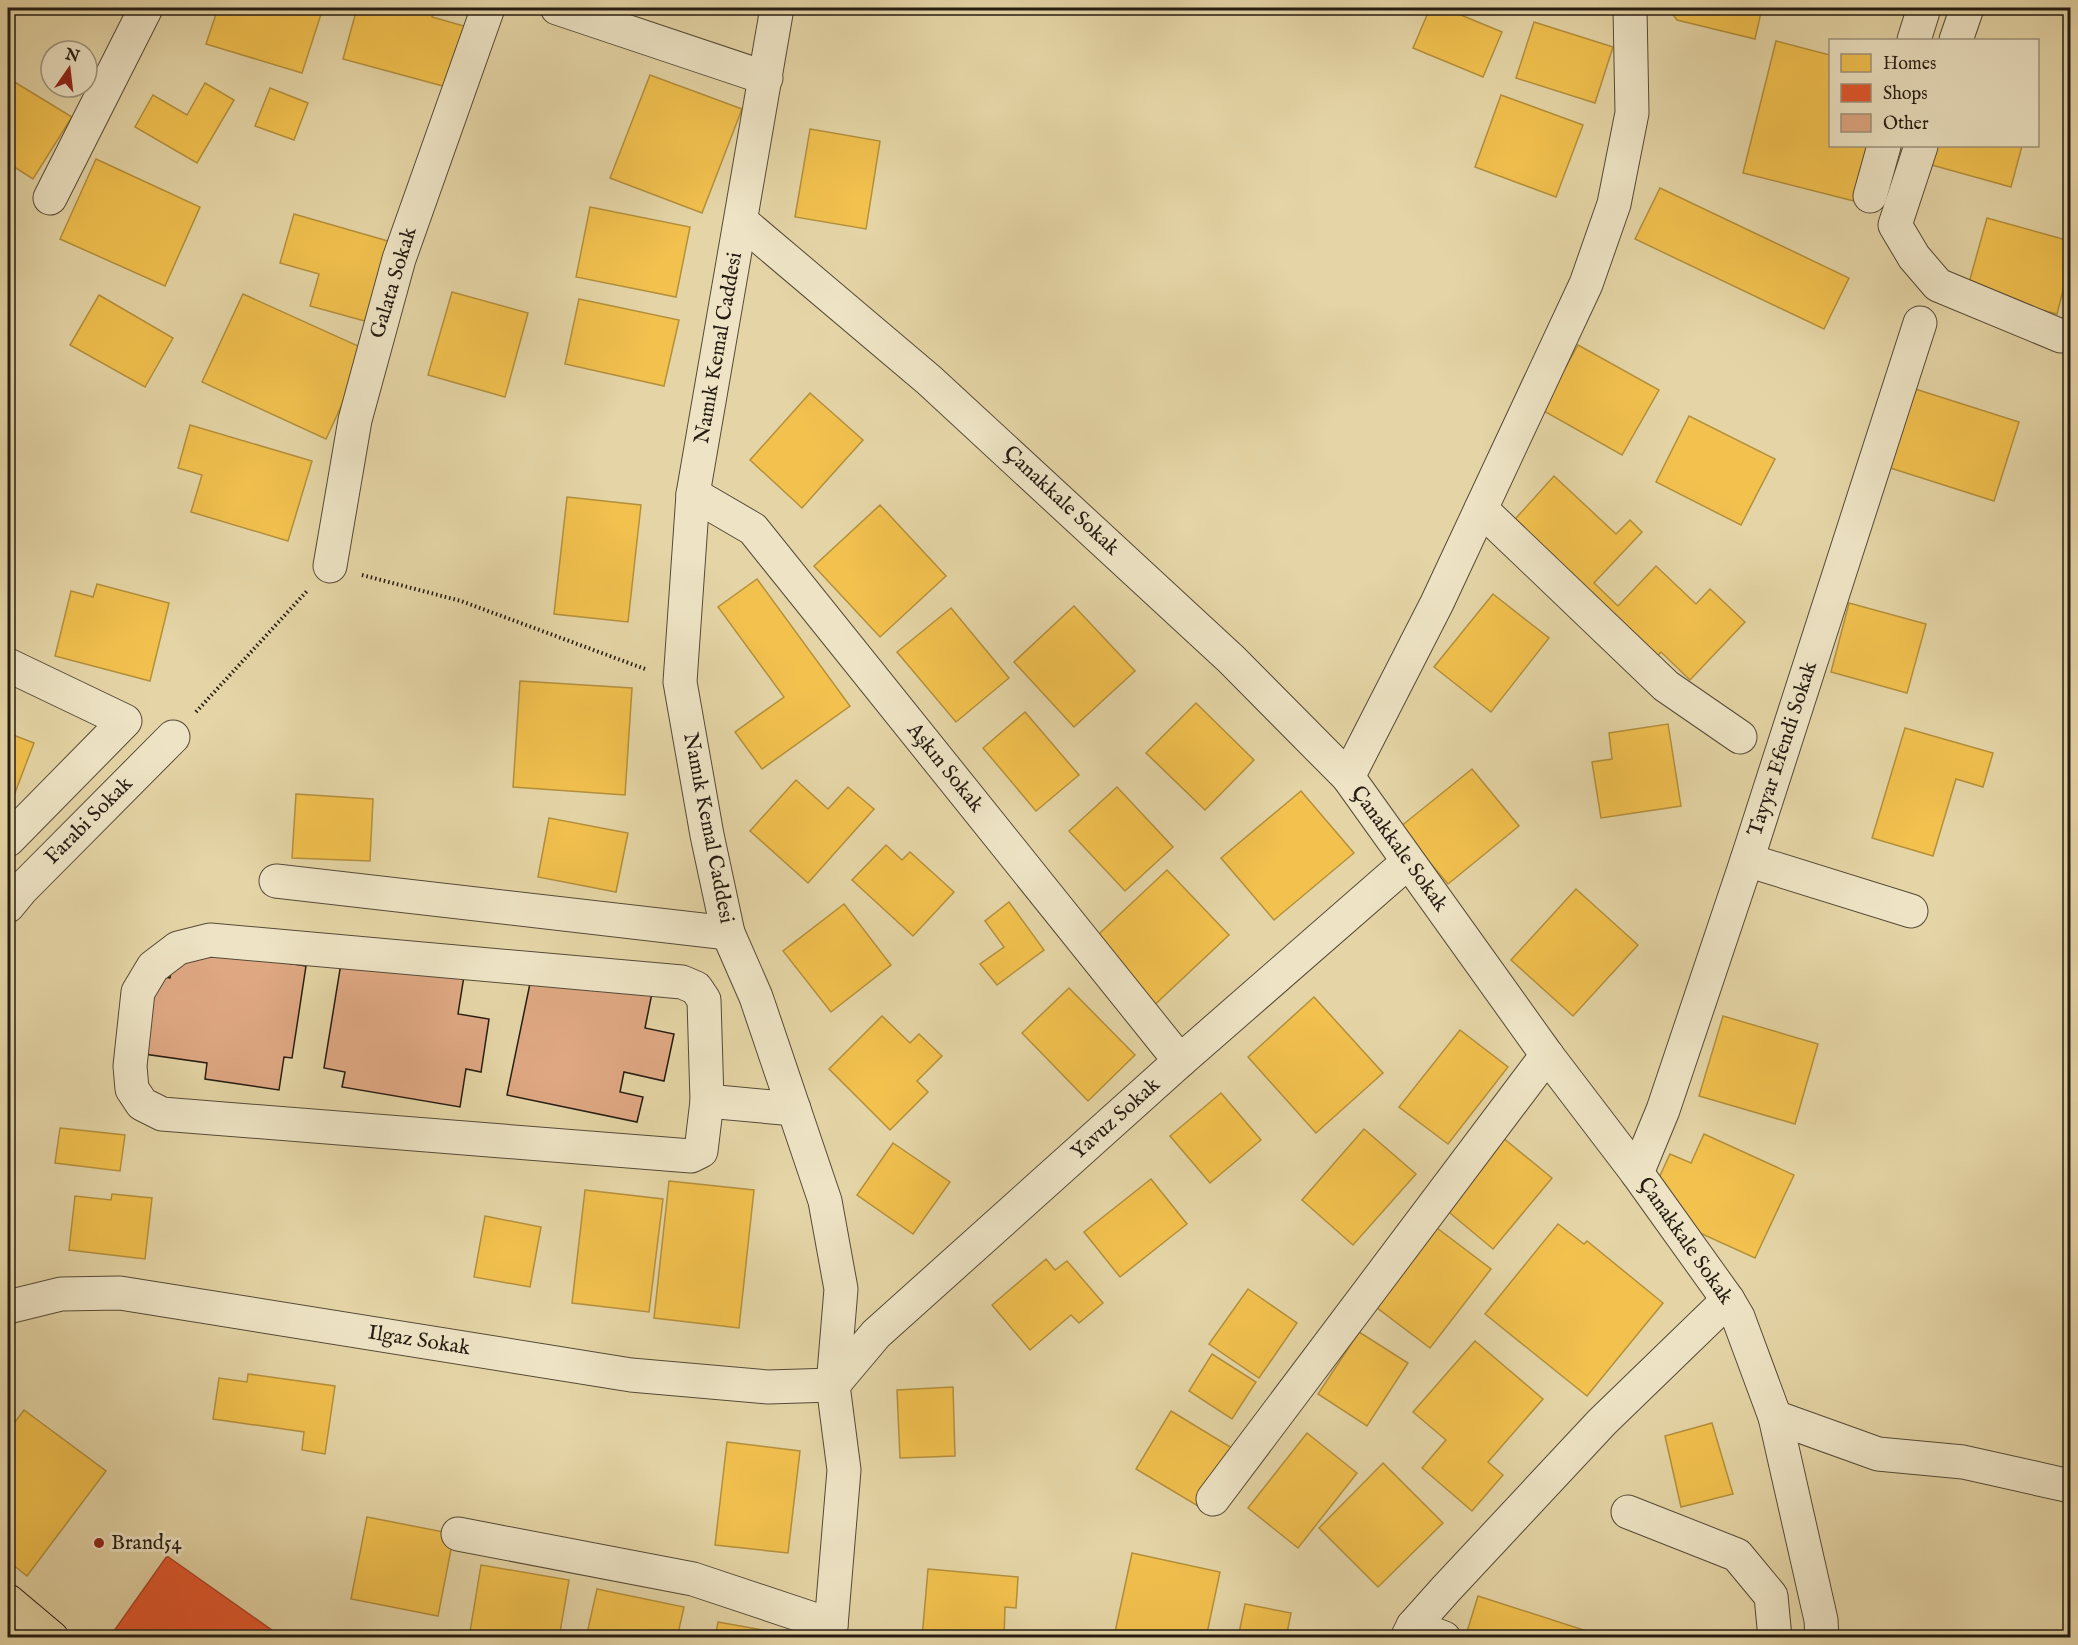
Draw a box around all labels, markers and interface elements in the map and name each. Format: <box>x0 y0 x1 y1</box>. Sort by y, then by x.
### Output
north arrow <box>39 39 99 99</box>
legend <box>1829 39 2039 147</box>
text: N <box>62 45 81 68</box>
text: Homes <box>1883 53 1936 76</box>
text: Shops <box>1883 83 1928 106</box>
text: Other <box>1883 113 1929 136</box>
street label: Galata Sokak <box>364 223 424 342</box>
street label: Namık Kemal Caddesi <box>689 250 749 446</box>
street label: Çanakkale Sokak <box>997 440 1125 562</box>
street label: Tayyar Efendi Sokak <box>1742 657 1824 840</box>
street label: Aşkın Sokak <box>900 717 990 819</box>
street label: Namık Kemal Caddesi <box>676 730 740 926</box>
street label: Farabi Sokak <box>39 771 139 871</box>
street label: Çanakkale Sokak <box>1344 781 1454 918</box>
street label: Yavuz Sokak <box>1066 1071 1167 1166</box>
street label: Çanakkale Sokak <box>1631 1172 1739 1311</box>
street label: Ilgaz Sokak <box>366 1320 473 1363</box>
place label: Brand54 <box>111 1530 183 1557</box>
marker: Brand54 <box>92 1536 106 1550</box>

